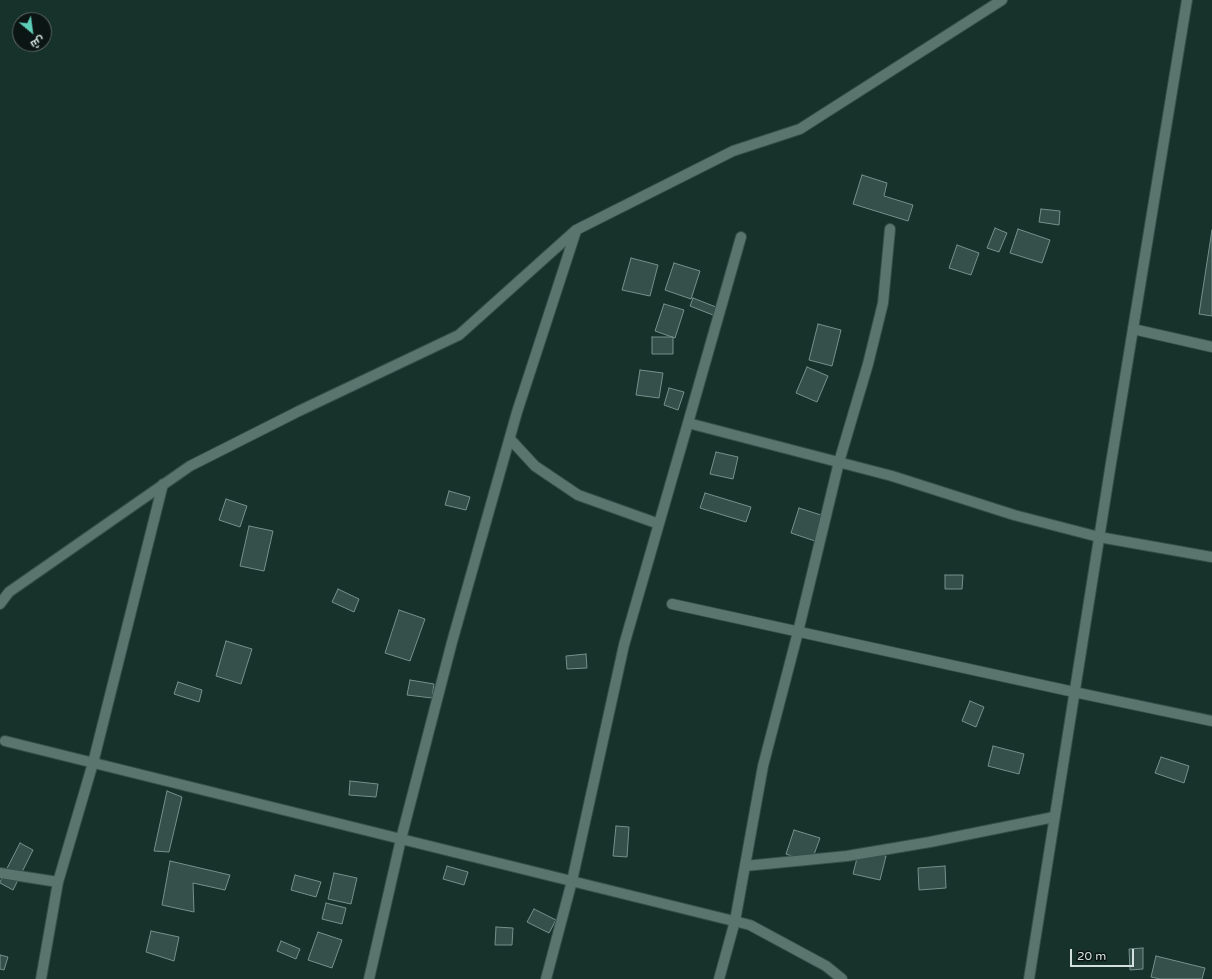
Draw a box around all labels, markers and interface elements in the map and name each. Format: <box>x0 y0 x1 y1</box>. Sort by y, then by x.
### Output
north arrow <box>12 12 52 52</box>
text: ش <box>28 33 47 51</box>
scale bar <box>1072 941 1136 967</box>
text: 20 m <box>1077 949 1106 963</box>

